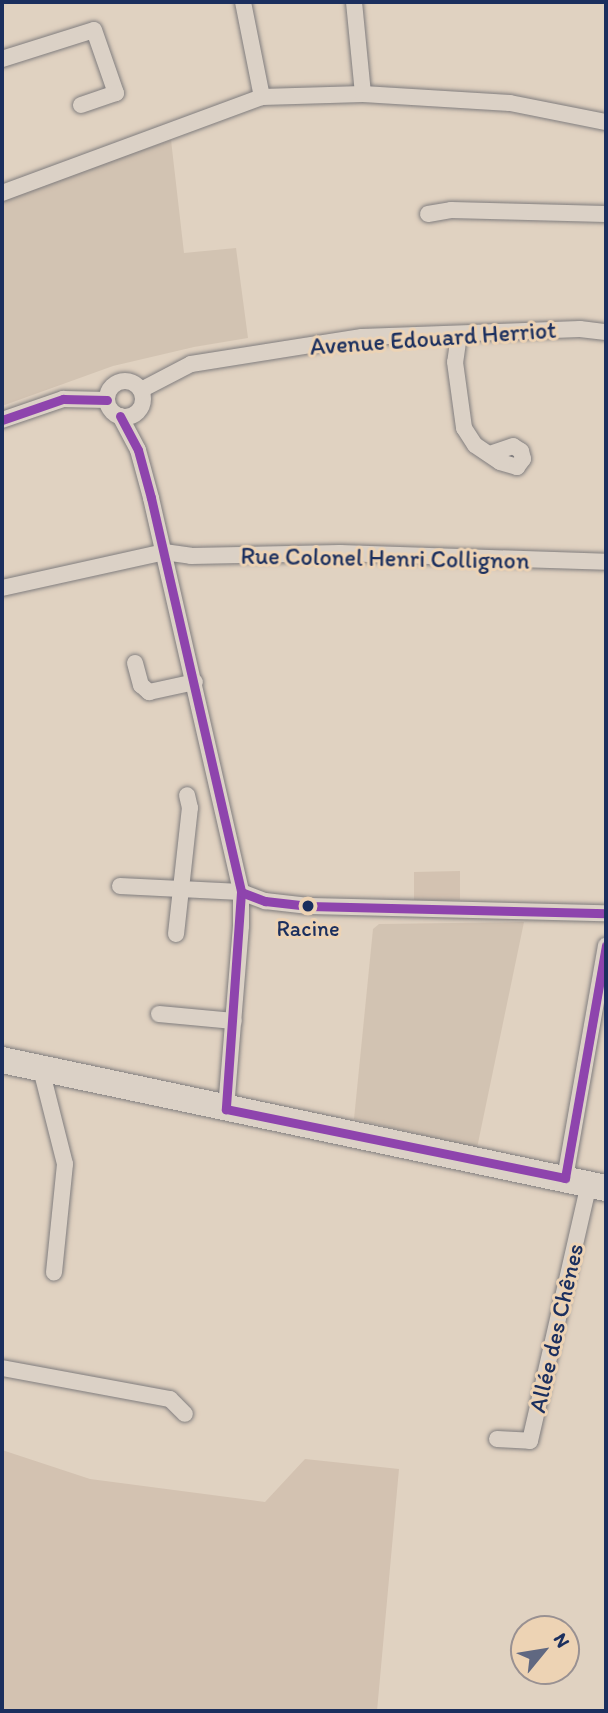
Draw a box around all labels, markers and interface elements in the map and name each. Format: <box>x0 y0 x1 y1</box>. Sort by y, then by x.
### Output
street label: Avenue Edouard Herriot <box>309 315 557 361</box>
street label: Rue Colonel Henri Collignon <box>241 541 529 575</box>
marker: Racine <box>301 899 315 913</box>
place label: Racine <box>276 916 340 942</box>
street label: Allée des Chênes <box>523 1241 589 1415</box>
north arrow <box>510 1615 580 1685</box>
text: N <box>549 1629 575 1652</box>

